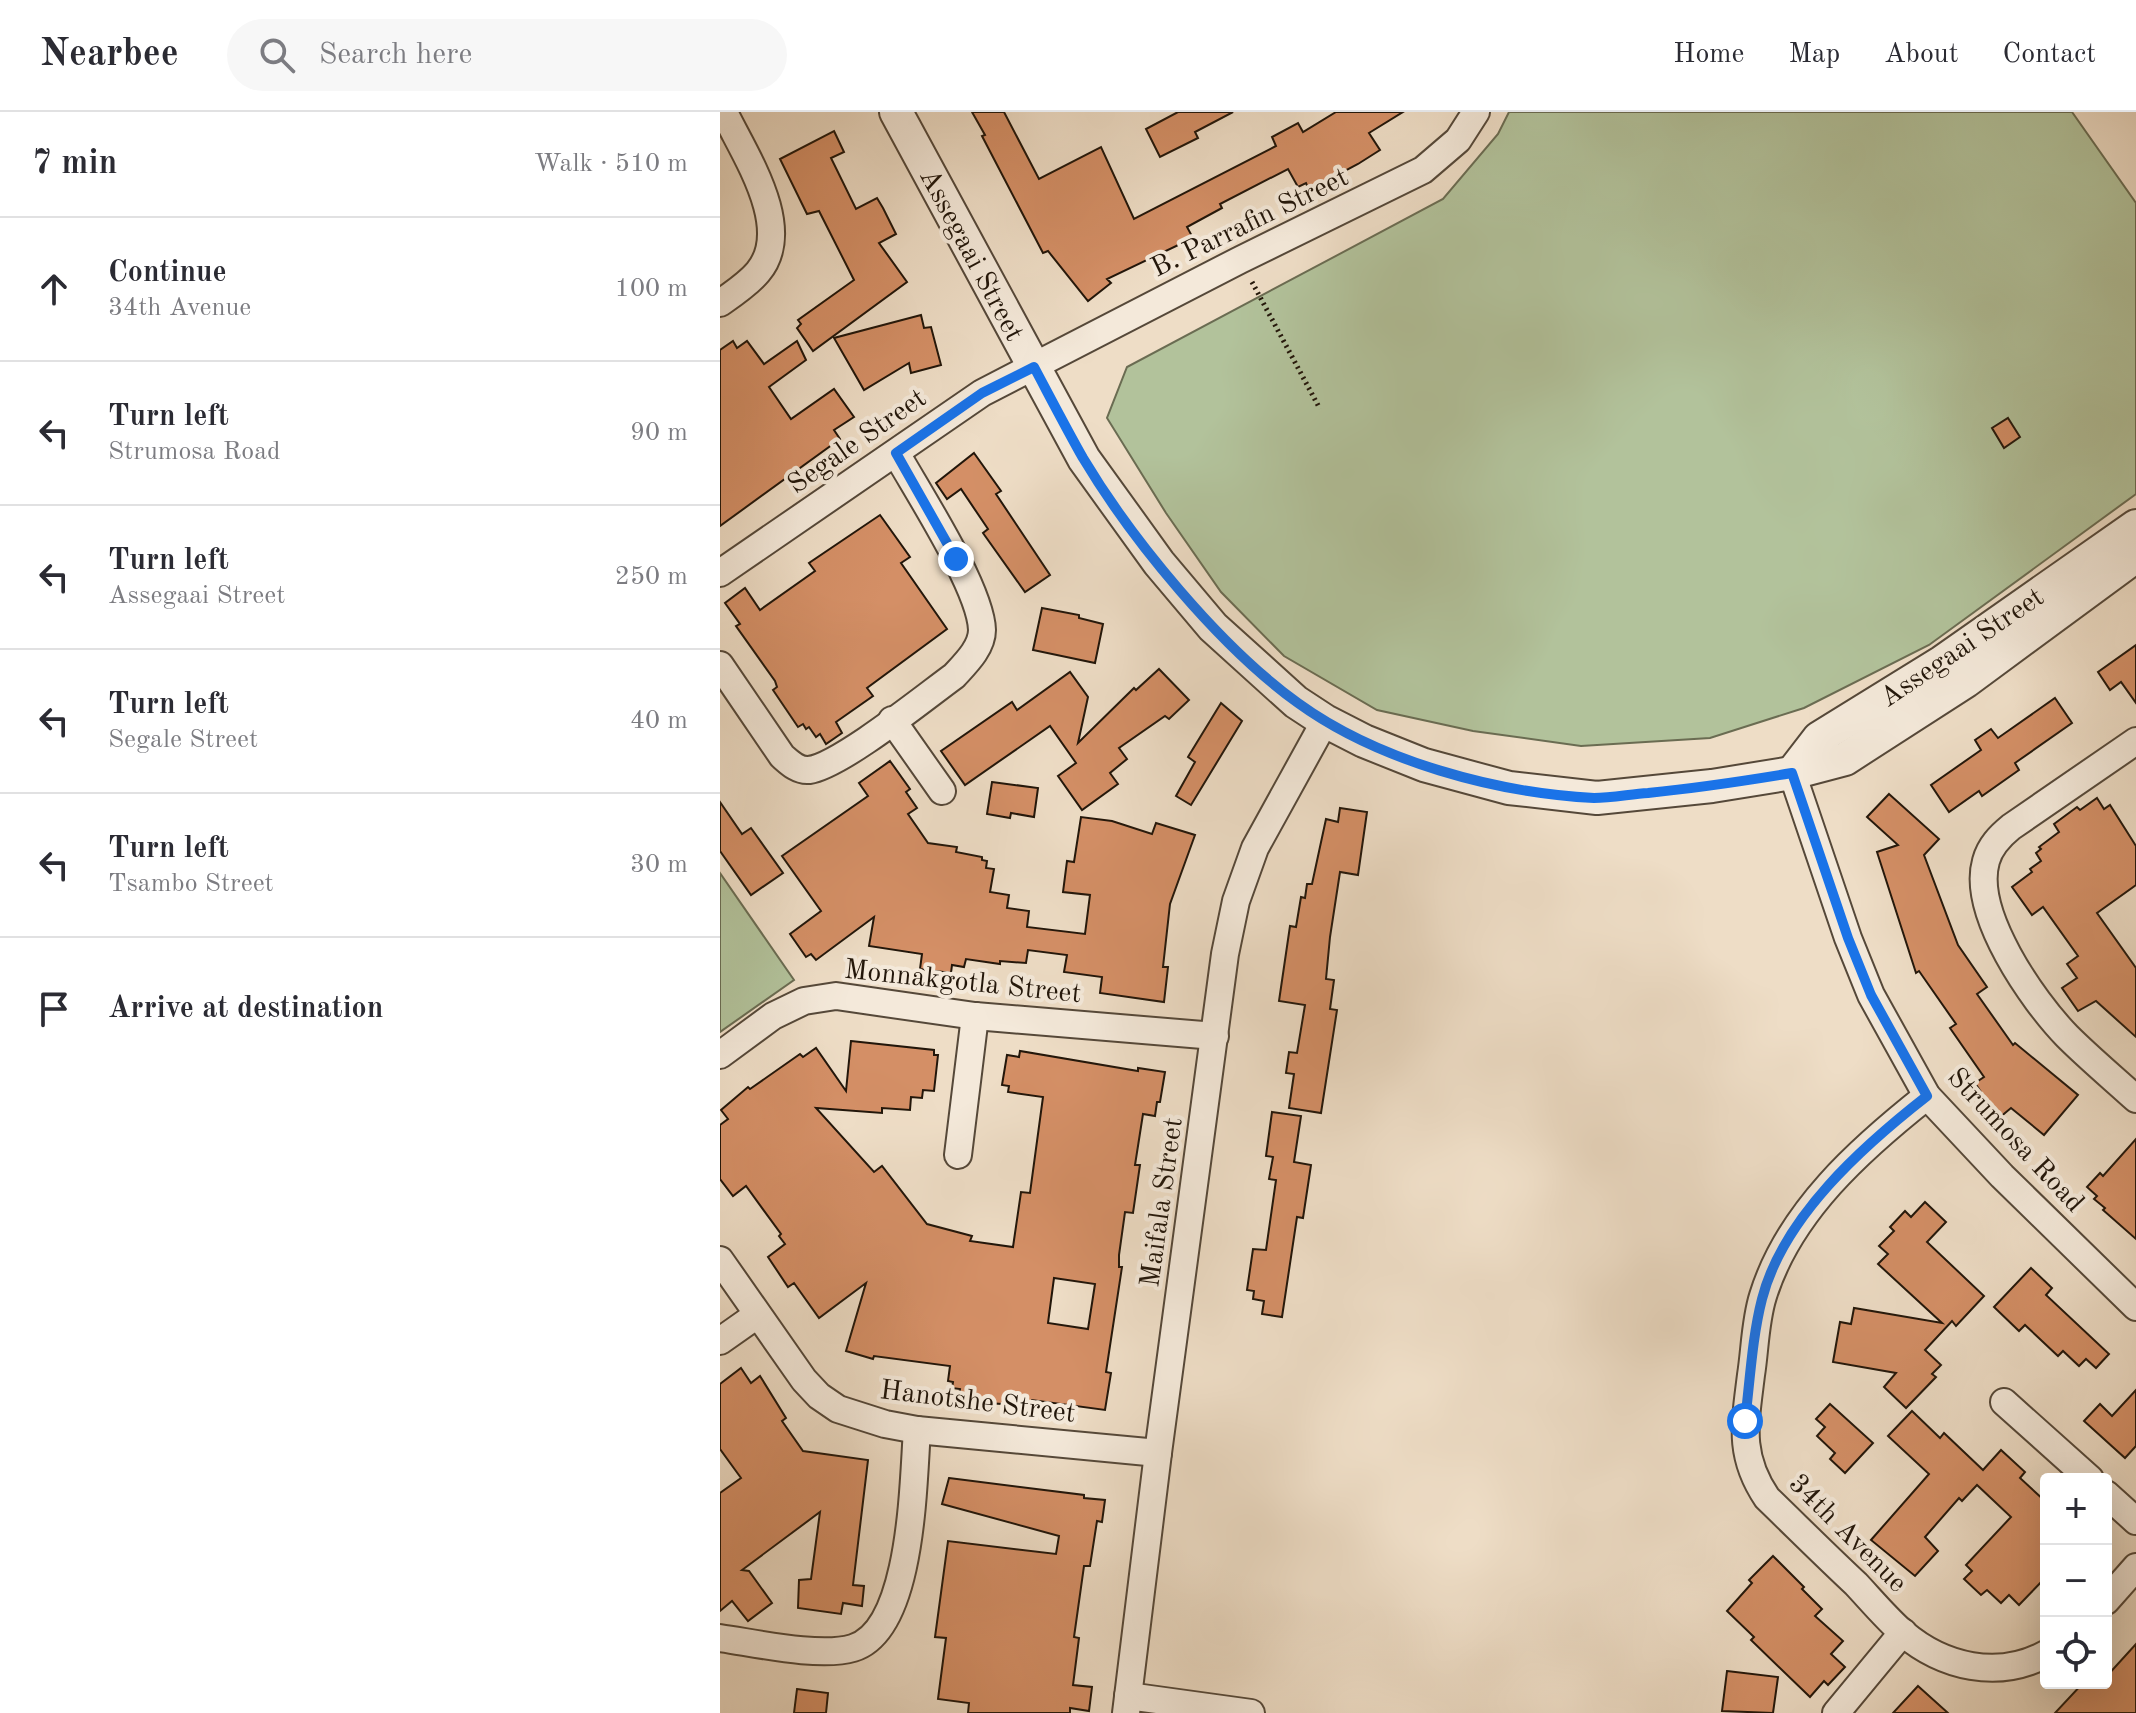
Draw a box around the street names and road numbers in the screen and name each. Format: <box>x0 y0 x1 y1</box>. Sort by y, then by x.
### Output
street label: B. Parrafin Street <box>1147 164 1353 284</box>
street label: Assegaai Street <box>913 165 1028 346</box>
street label: Segale Street <box>783 385 932 500</box>
street label: Assegaai Street <box>1876 583 2050 713</box>
street label: Monnakgotla Street <box>843 957 1083 1009</box>
street label: Strumosa Road <box>1941 1064 2088 1219</box>
street label: Maifala Street <box>1137 1116 1189 1289</box>
street label: Hanotshe Street <box>878 1377 1077 1429</box>
street label: 34th Avenue <box>1782 1470 1911 1599</box>

